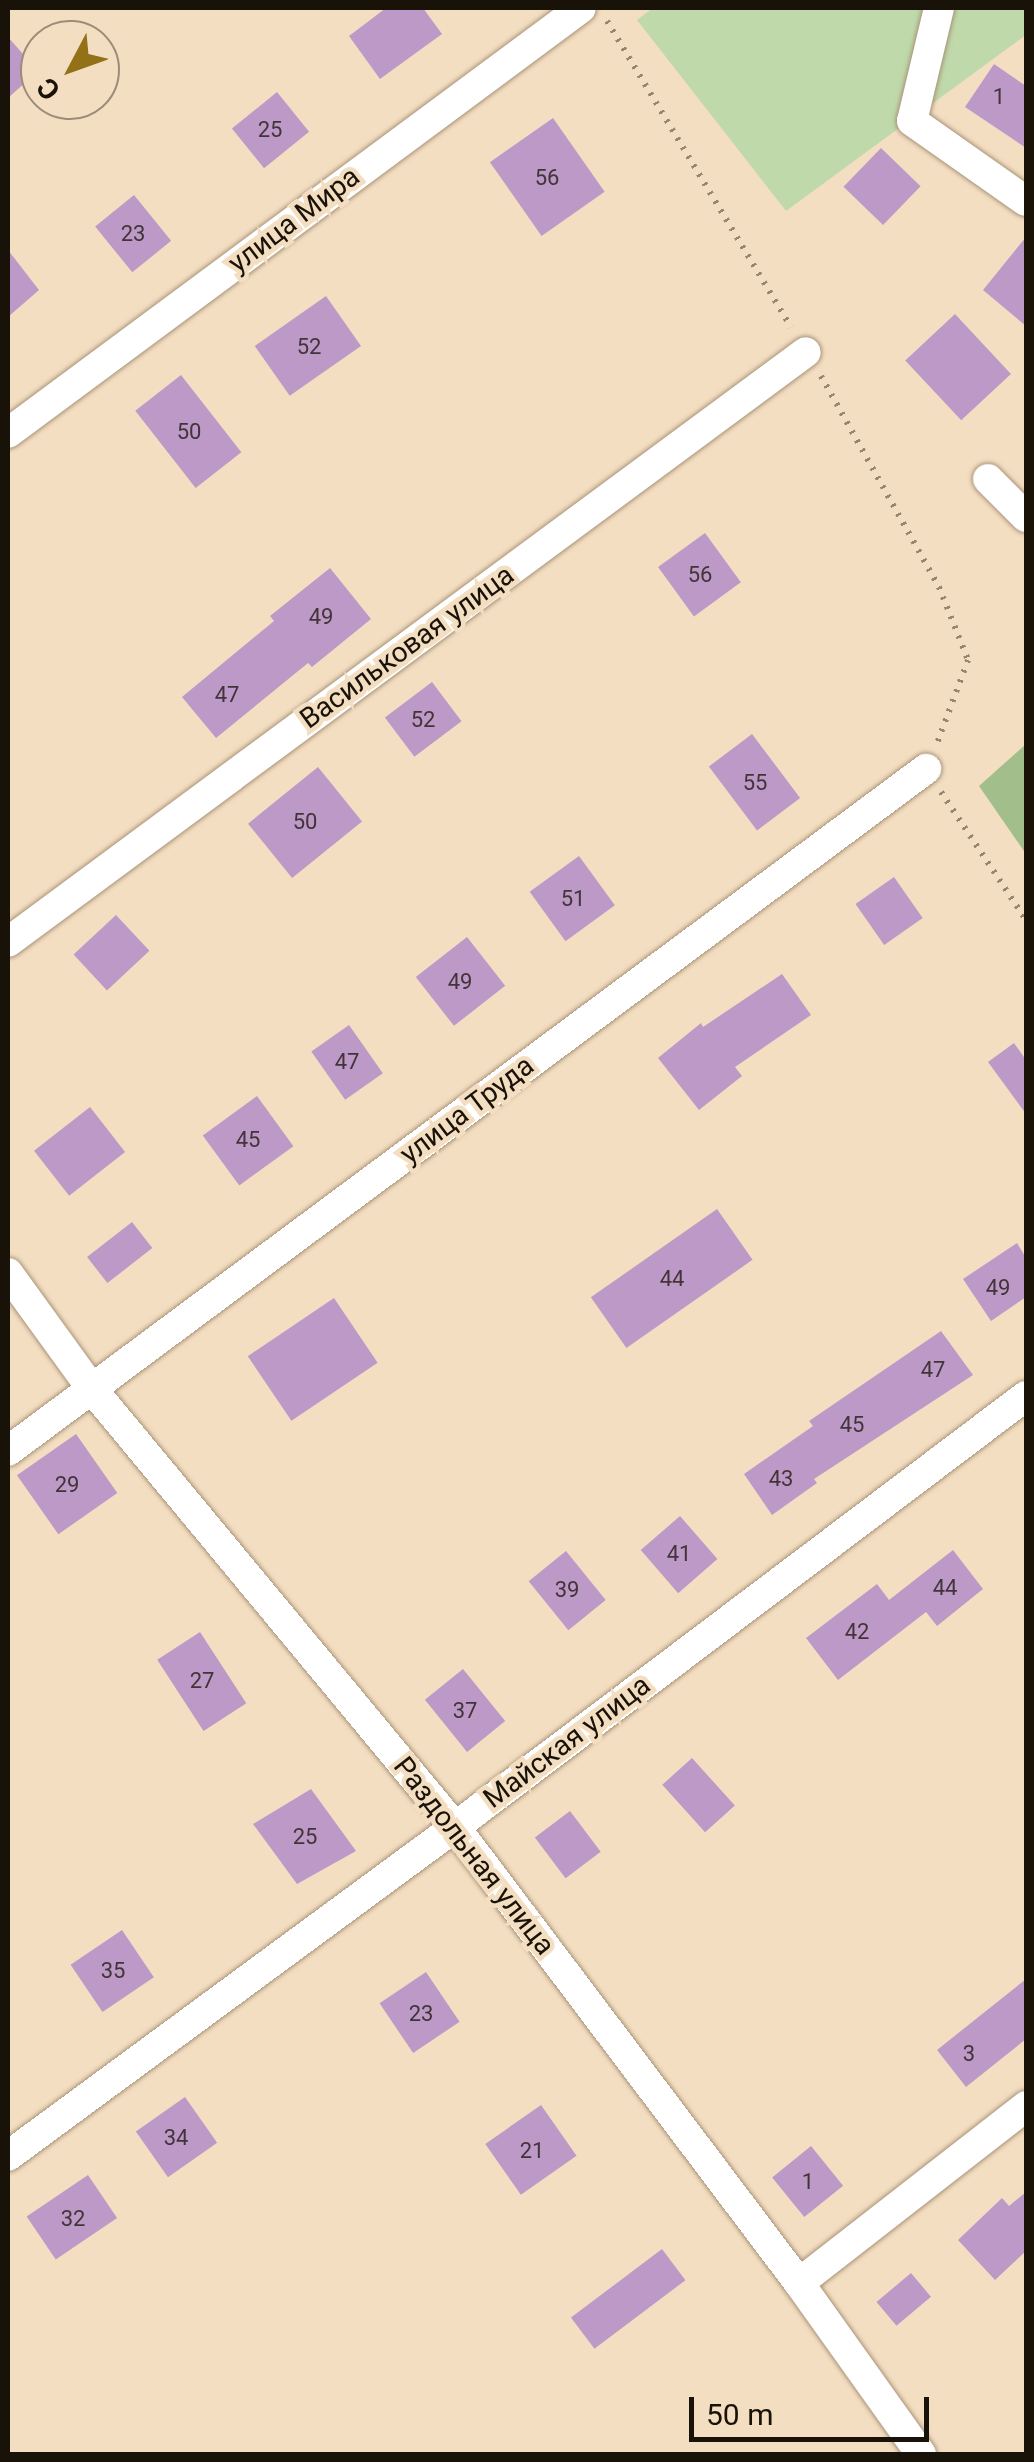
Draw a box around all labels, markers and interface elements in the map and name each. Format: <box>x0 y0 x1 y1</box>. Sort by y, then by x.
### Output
north arrow <box>20 20 120 120</box>
text: С <box>30 71 67 106</box>
house number: 1 <box>993 84 1005 110</box>
house number: 25 <box>258 117 282 143</box>
street label: улица Мира <box>222 160 366 280</box>
house number: 56 <box>535 165 559 191</box>
house number: 23 <box>121 221 145 247</box>
house number: 52 <box>297 334 321 360</box>
house number: 50 <box>177 419 201 445</box>
street label: Васильковая улица <box>294 558 520 736</box>
house number: 56 <box>688 562 712 588</box>
house number: 49 <box>309 604 333 630</box>
house number: 47 <box>215 682 239 708</box>
house number: 52 <box>411 707 435 733</box>
house number: 55 <box>743 770 767 796</box>
house number: 50 <box>293 809 317 835</box>
house number: 51 <box>561 886 585 912</box>
house number: 49 <box>448 969 472 995</box>
house number: 47 <box>335 1049 359 1075</box>
street label: улица Труда <box>393 1049 541 1171</box>
house number: 45 <box>236 1127 260 1153</box>
house number: 44 <box>660 1266 684 1292</box>
house number: 49 <box>986 1275 1010 1301</box>
house number: 47 <box>921 1357 945 1383</box>
house number: 45 <box>840 1412 864 1438</box>
house number: 43 <box>769 1466 793 1492</box>
house number: 29 <box>55 1472 79 1498</box>
house number: 41 <box>667 1541 691 1567</box>
house number: 44 <box>933 1575 957 1601</box>
house number: 39 <box>555 1577 579 1603</box>
house number: 42 <box>845 1619 869 1645</box>
house number: 27 <box>190 1668 214 1694</box>
street label: Майская улица <box>477 1668 657 1816</box>
house number: 37 <box>453 1698 477 1724</box>
street label: Раздольная улица <box>386 1750 562 1962</box>
house number: 25 <box>293 1824 317 1850</box>
house number: 35 <box>101 1958 125 1984</box>
house number: 23 <box>409 2001 433 2027</box>
house number: 3 <box>963 2041 975 2067</box>
house number: 34 <box>164 2125 188 2151</box>
house number: 21 <box>520 2138 544 2164</box>
house number: 1 <box>802 2169 814 2195</box>
house number: 32 <box>61 2206 85 2232</box>
scale bar <box>694 2377 934 2439</box>
text: 50 m <box>706 2397 773 2432</box>

